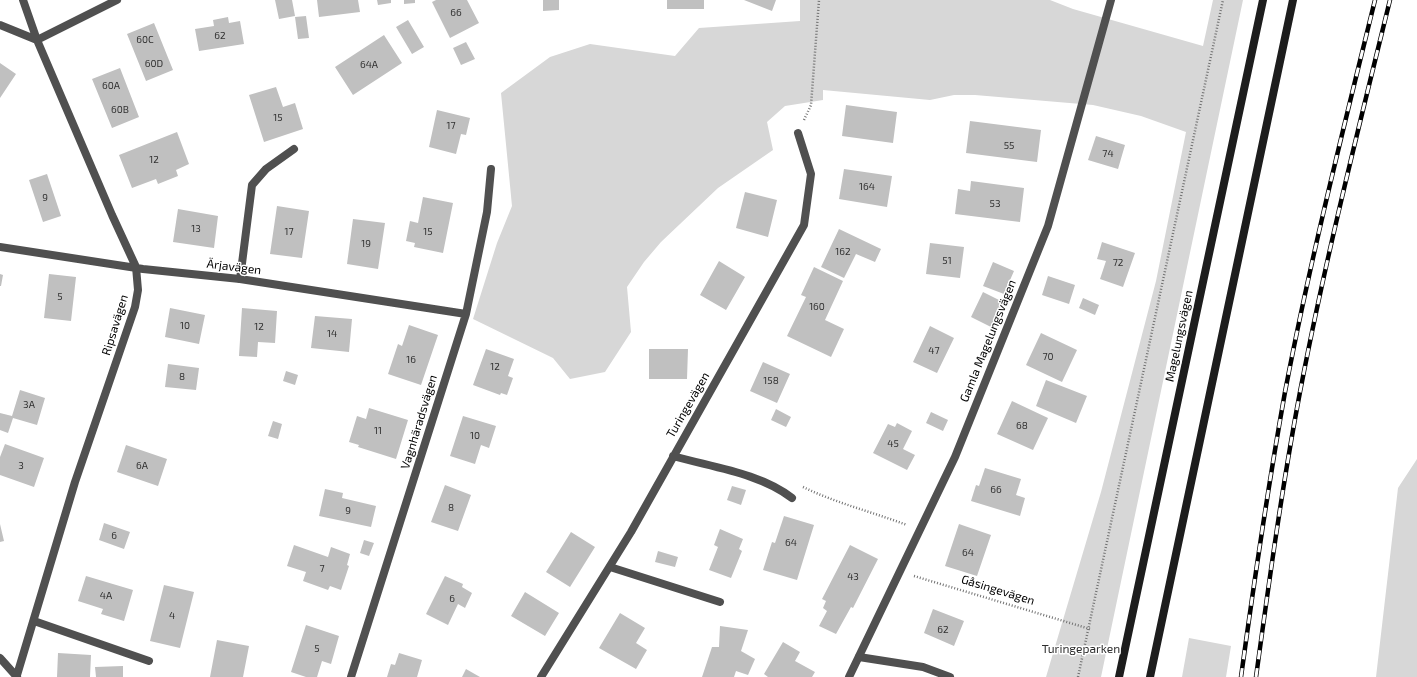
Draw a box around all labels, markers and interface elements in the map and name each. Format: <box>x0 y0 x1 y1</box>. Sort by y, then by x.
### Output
house number: 66 <box>450 7 462 19</box>
house number: 62 <box>214 30 226 42</box>
house number: 60C <box>136 34 154 46</box>
house number: 60D <box>145 58 163 70</box>
house number: 64A <box>360 59 378 71</box>
house number: 60A <box>102 80 120 92</box>
house number: 60B <box>111 104 129 116</box>
house number: 15 <box>273 112 283 124</box>
house number: 17 <box>446 120 456 132</box>
house number: 55 <box>1004 140 1014 152</box>
house number: 74 <box>1102 148 1114 160</box>
house number: 12 <box>149 154 159 166</box>
house number: 164 <box>859 181 875 193</box>
house number: 9 <box>42 192 48 204</box>
house number: 53 <box>990 198 1000 210</box>
house number: 13 <box>191 223 201 235</box>
house number: 17 <box>284 226 294 238</box>
house number: 15 <box>423 226 433 238</box>
house number: 19 <box>361 238 371 250</box>
house number: 162 <box>835 246 851 258</box>
house number: 51 <box>942 255 952 267</box>
street label: Ärjavägen <box>206 257 262 277</box>
house number: 72 <box>1113 257 1123 269</box>
street label: Gamla Magelungsvägen <box>957 278 1019 404</box>
street label: Magelungsvägen <box>1162 289 1196 383</box>
house number: 5 <box>57 291 63 303</box>
street label: Ripsavägen <box>99 293 131 357</box>
house number: 160 <box>809 301 825 313</box>
house number: 10 <box>180 320 190 332</box>
house number: 12 <box>254 321 264 333</box>
house number: 14 <box>327 328 337 340</box>
house number: 47 <box>928 345 940 357</box>
house number: 70 <box>1042 351 1054 363</box>
house number: 16 <box>406 354 416 366</box>
house number: 12 <box>490 361 500 373</box>
street label: Turingevägen <box>663 370 713 440</box>
house number: 8 <box>179 371 185 383</box>
street label: Vagnhäradsvägen <box>398 373 440 471</box>
house number: 158 <box>763 375 779 387</box>
house number: 3A <box>23 399 35 411</box>
house number: 68 <box>1016 420 1028 432</box>
house number: 11 <box>374 425 382 437</box>
house number: 10 <box>470 430 480 442</box>
house number: 45 <box>887 438 899 450</box>
house number: 3 <box>18 460 24 472</box>
house number: 6A <box>136 460 148 472</box>
house number: 66 <box>990 484 1002 496</box>
house number: 8 <box>448 502 454 514</box>
house number: 9 <box>345 505 351 517</box>
house number: 6 <box>111 530 117 542</box>
house number: 64 <box>785 537 797 549</box>
house number: 64 <box>962 547 974 559</box>
house number: 7 <box>319 563 325 575</box>
house number: 43 <box>847 571 859 583</box>
street label: Gåsingevägen <box>959 572 1037 608</box>
house number: 4A <box>100 590 112 602</box>
house number: 6 <box>449 593 455 605</box>
house number: 4 <box>169 610 175 622</box>
house number: 62 <box>937 624 949 636</box>
park label: Turingeparken <box>1042 642 1120 656</box>
house number: 5 <box>314 643 320 655</box>

